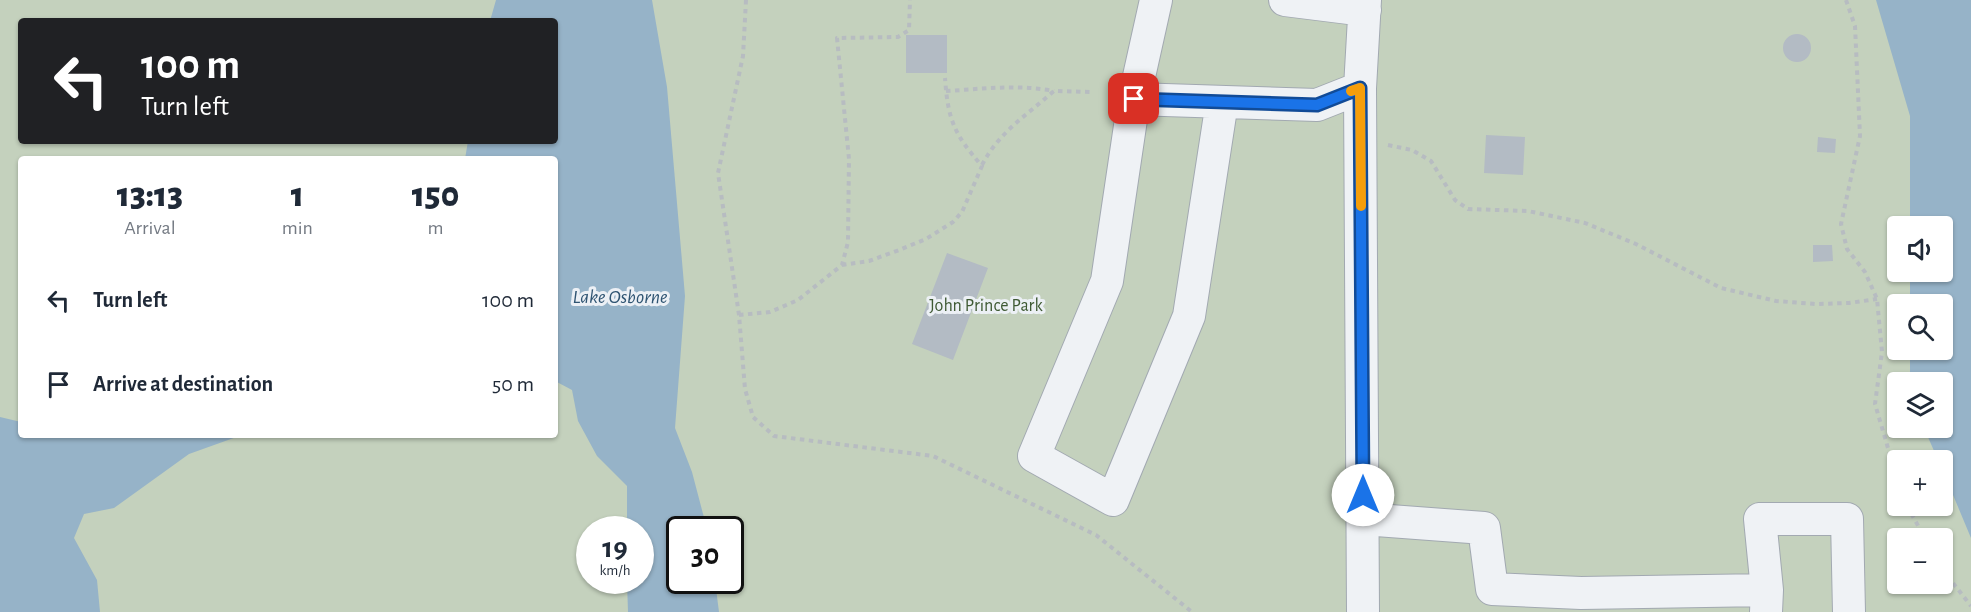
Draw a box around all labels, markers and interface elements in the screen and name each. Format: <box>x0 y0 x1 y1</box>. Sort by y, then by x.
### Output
icon: left <box>42 42 120 120</box>
text: 100 m <box>141 44 240 86</box>
pin <box>1108 73 1159 124</box>
icon: arrive <box>1117 82 1150 115</box>
text: Turn left <box>141 93 229 120</box>
text: 13:13 <box>117 177 183 213</box>
text: 1 <box>291 177 304 213</box>
text: 150 <box>412 177 459 213</box>
map controls <box>1887 216 1953 594</box>
button: sound <box>1887 216 1953 282</box>
text: Arrival <box>124 218 176 238</box>
text: min <box>282 218 313 238</box>
text: m <box>427 218 443 238</box>
icon: left <box>42 284 75 317</box>
water label: Lake Osborne <box>572 287 668 307</box>
text: Turn left <box>93 289 167 311</box>
text: 100 m <box>482 289 534 311</box>
button: search <box>1887 294 1953 360</box>
park label: John Prince Park <box>929 297 1043 315</box>
icon: arrive <box>42 368 75 401</box>
button: layers <box>1887 372 1953 438</box>
text: Arrive at destination <box>93 373 273 395</box>
text: 50 m <box>492 373 534 395</box>
button: + <box>1887 450 1953 516</box>
position arrow <box>1331 463 1395 527</box>
speed limit sign: 30 <box>666 516 744 594</box>
button: − <box>1887 528 1953 594</box>
text: 19 <box>602 533 628 563</box>
text: km/h <box>600 563 630 578</box>

